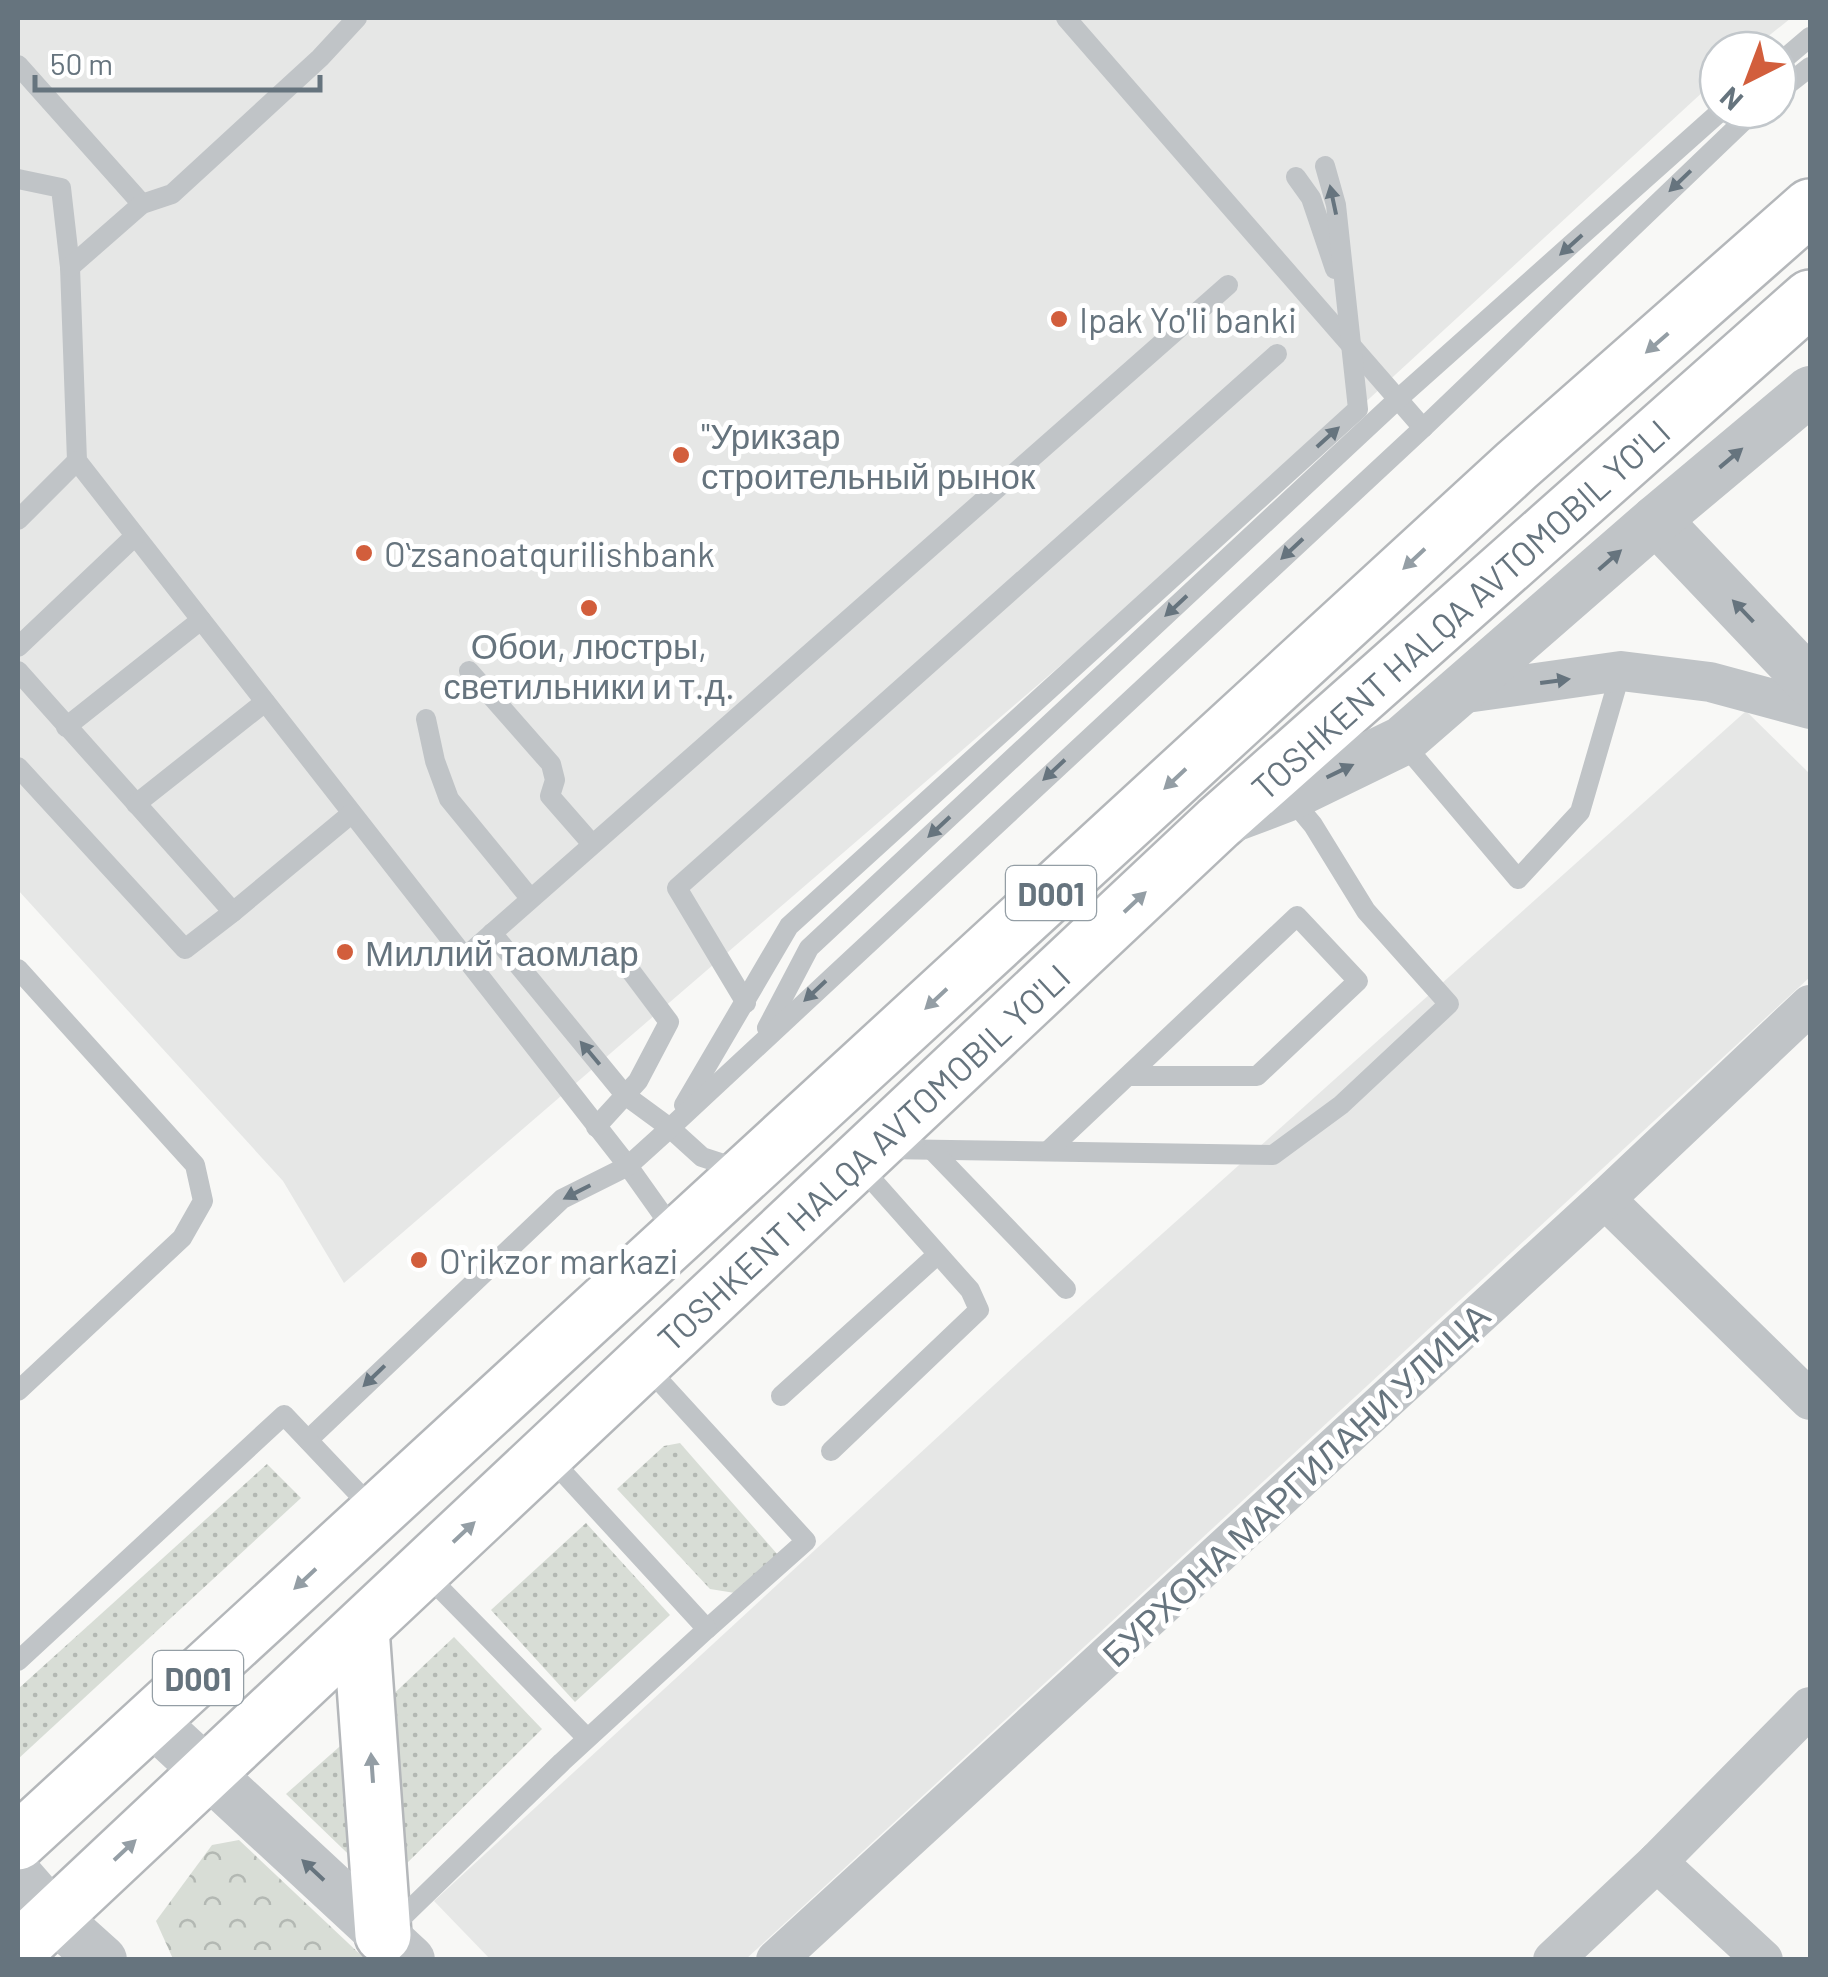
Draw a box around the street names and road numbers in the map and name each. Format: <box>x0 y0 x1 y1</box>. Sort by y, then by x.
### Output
street label: TOSHKENT HALQA AVTOMOBIL YO'LI <box>1242 410 1678 808</box>
road number: D001 <box>1006 866 1096 920</box>
street label: TOSHKENT HALQA AVTOMOBIL YO'LI <box>648 955 1078 1359</box>
street label: БУРХОНА МАРГИЛАНИ УЛИЦА <box>1093 1293 1498 1674</box>
road number: D001 <box>153 1651 243 1705</box>

